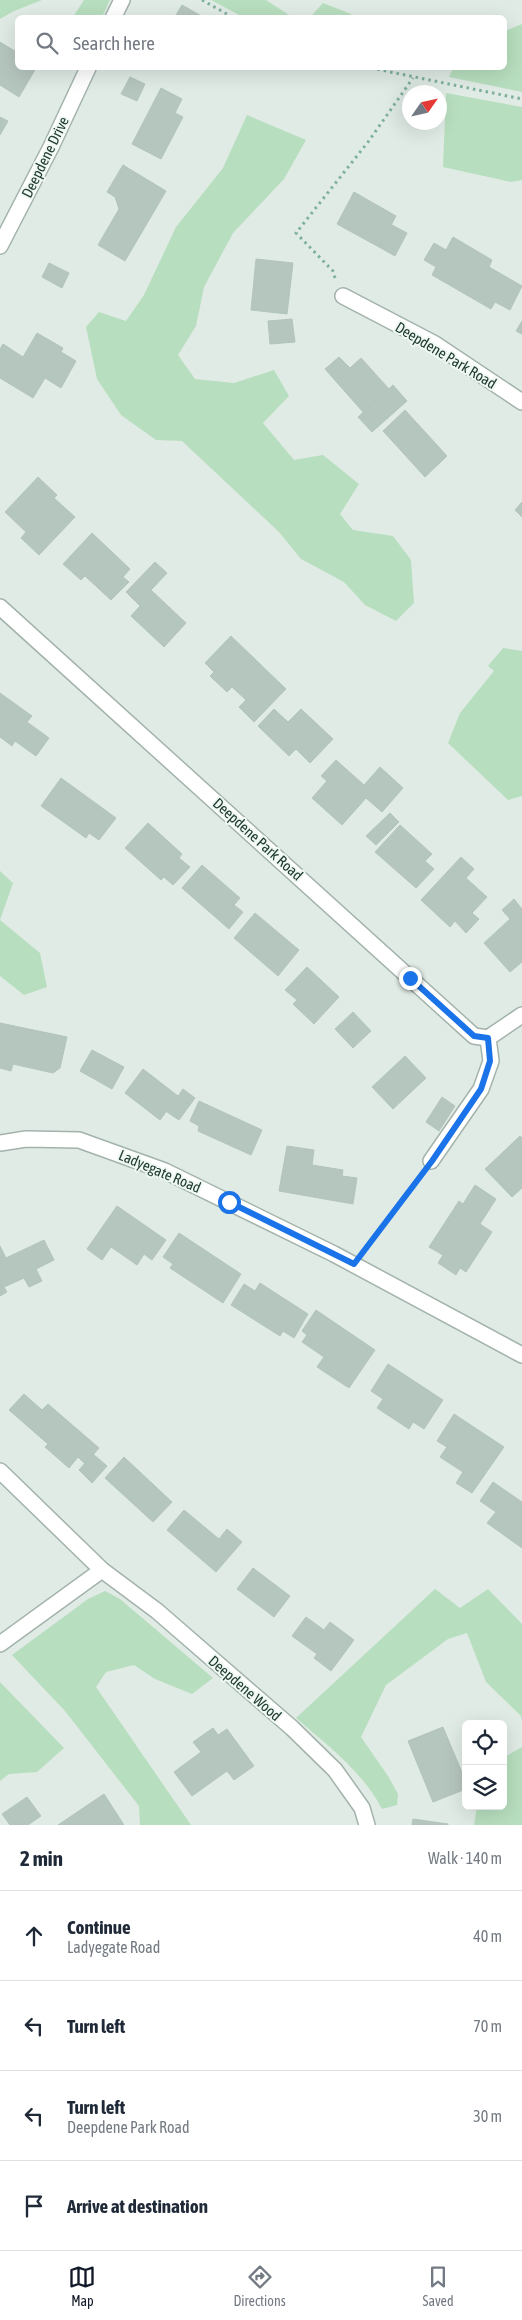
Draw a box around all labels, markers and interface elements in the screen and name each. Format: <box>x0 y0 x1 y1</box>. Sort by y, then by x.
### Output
search box <box>15 15 507 70</box>
icon: search <box>33 29 61 57</box>
text: Search here <box>73 32 155 54</box>
north arrow <box>402 85 447 130</box>
street label: Deepdene Drive <box>18 113 72 200</box>
street label: Deepdene Park Road <box>392 318 500 392</box>
street label: Deepdene Park Road <box>210 794 306 884</box>
route end <box>399 967 422 990</box>
street label: Ladyegate Road <box>116 1146 204 1196</box>
route start <box>218 1191 241 1214</box>
street label: Deepdene Wood <box>205 1652 285 1724</box>
map controls <box>462 1720 507 1810</box>
button: locate <box>462 1720 507 1765</box>
button: layers <box>462 1765 507 1810</box>
text: 2 min <box>20 1846 63 1870</box>
text: Walk · 140 m <box>428 1849 502 1867</box>
text: Continue <box>67 1916 131 1938</box>
icon: ahead <box>20 1922 48 1950</box>
text: 40 m <box>473 1927 502 1945</box>
text: Ladyegate Road <box>67 1938 160 1956</box>
icon: left <box>20 2012 48 2040</box>
text: Turn left <box>67 2015 125 2037</box>
text: 70 m <box>473 2017 502 2035</box>
text: Turn left <box>67 2096 125 2118</box>
icon: left <box>20 2102 48 2130</box>
text: 30 m <box>473 2107 502 2125</box>
text: Deepdene Park Road <box>67 2118 190 2136</box>
icon: arrive <box>20 2192 48 2220</box>
text: Arrive at destination <box>67 2195 208 2217</box>
tab: Map <box>68 2263 96 2309</box>
tab: Directions <box>233 2263 286 2309</box>
tab: Saved <box>423 2263 454 2309</box>

